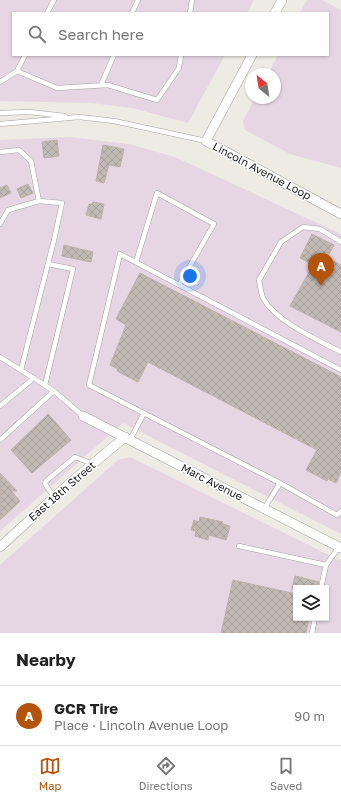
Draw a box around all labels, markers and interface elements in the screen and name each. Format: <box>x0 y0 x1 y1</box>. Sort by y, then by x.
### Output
search box <box>12 12 329 56</box>
icon: search <box>26 23 48 45</box>
text: Search here <box>58 25 144 43</box>
north arrow <box>245 68 281 104</box>
street label: Lincoln Avenue Loop <box>211 139 314 202</box>
pin: A <box>308 253 334 286</box>
your location <box>180 266 200 286</box>
street label: East 18th Street <box>26 458 98 523</box>
street label: Marc Avenue <box>179 460 245 503</box>
map controls <box>293 585 329 621</box>
button: layers <box>293 585 329 621</box>
text: Nearby <box>16 649 76 670</box>
text: GCR Tire <box>54 699 118 717</box>
text: A <box>24 708 34 724</box>
text: 90 m <box>294 708 325 724</box>
text: Place · Lincoln Avenue Loop <box>54 717 228 733</box>
tab: Map <box>39 755 61 792</box>
tab: Directions <box>139 755 193 792</box>
tab: Saved <box>270 755 302 792</box>

